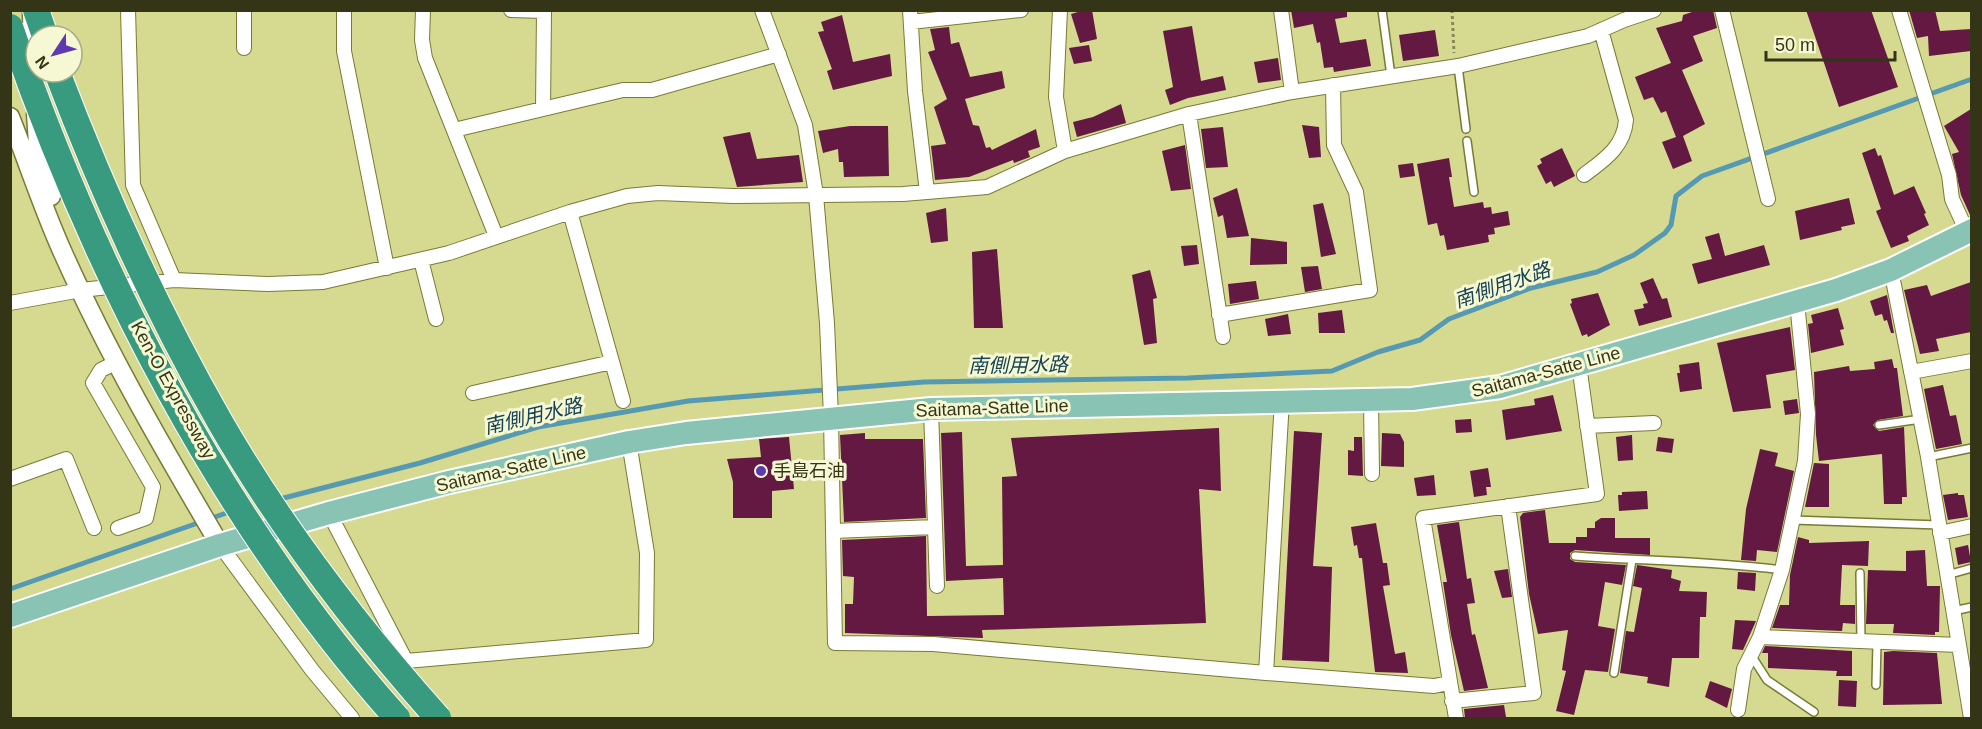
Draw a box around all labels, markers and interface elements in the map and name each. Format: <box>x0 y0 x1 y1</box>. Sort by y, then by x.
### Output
north arrow <box>24 24 84 84</box>
scale bar <box>1766 24 1895 62</box>
text: 50 m <box>1775 35 1815 55</box>
text: N <box>32 53 53 72</box>
water label: 南側用水路 <box>1451 258 1555 312</box>
street label: Ken-O Expressway <box>127 318 219 462</box>
street label: Saitama-Satte Line <box>1469 343 1623 401</box>
water label: 南側用水路 <box>968 353 1070 377</box>
water label: 南側用水路 <box>482 394 586 438</box>
street label: Saitama-Satte Line <box>915 395 1069 421</box>
street label: Saitama-Satte Line <box>434 442 588 496</box>
place label: 手島石油 <box>773 461 845 481</box>
marker: 手島石油 <box>754 464 768 478</box>

